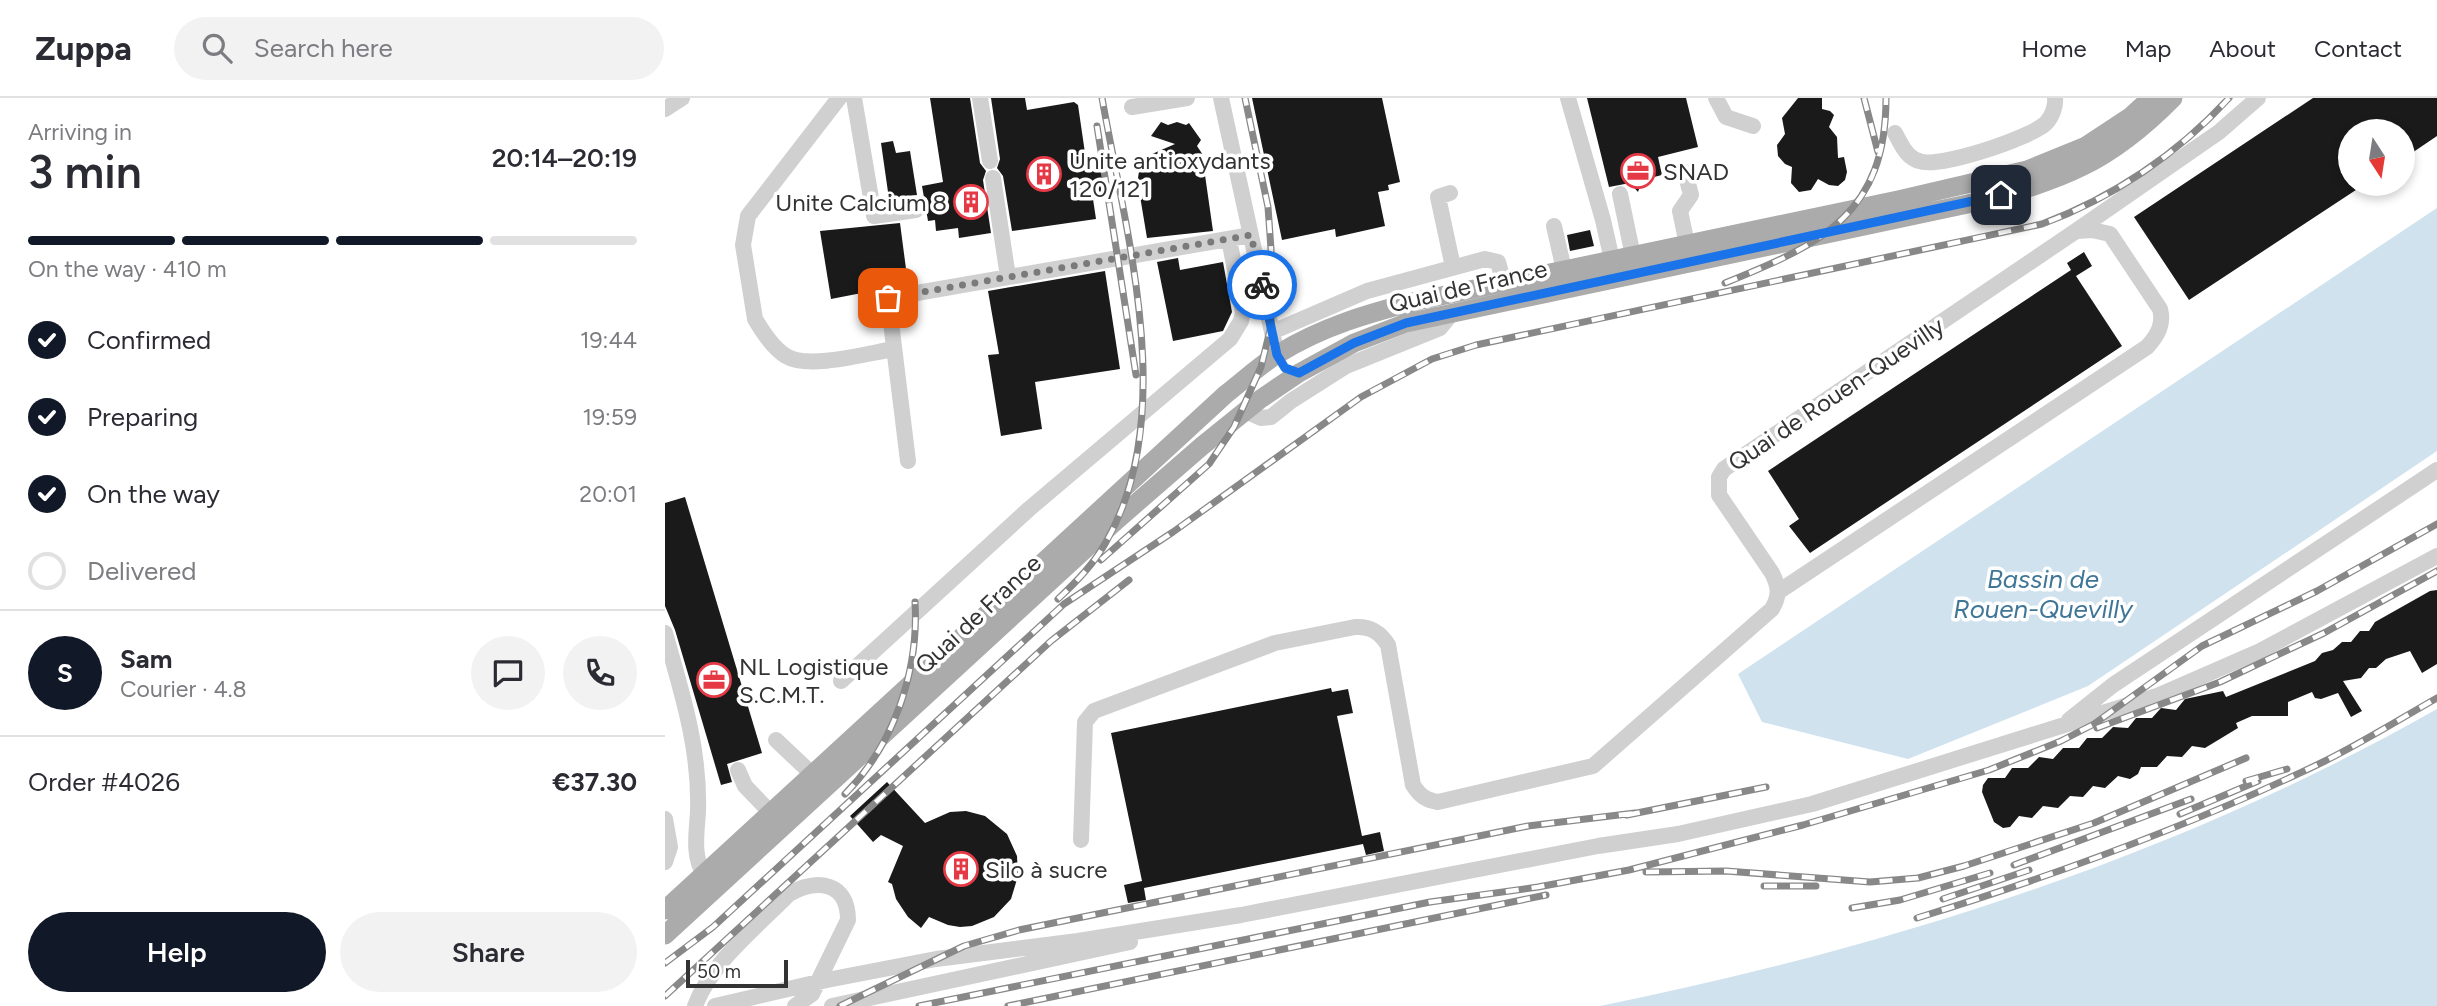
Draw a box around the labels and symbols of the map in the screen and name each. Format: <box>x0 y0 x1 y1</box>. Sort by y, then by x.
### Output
north arrow <box>2338 119 2415 196</box>
place label: Unite antioxydants 120/121 <box>1069 146 1271 203</box>
office icon: SNAD <box>1619 152 1657 190</box>
building icon: Unite antioxydants 120/121 <box>1025 155 1063 193</box>
place label: SNAD <box>1663 157 1729 186</box>
pin <box>1971 165 2031 225</box>
building icon: Unite Calcium 8 <box>952 183 990 221</box>
place label: Unite Calcium 8 <box>775 188 947 217</box>
courier <box>1227 250 1297 320</box>
street label: Quai de France <box>1386 254 1550 318</box>
pin <box>858 268 918 328</box>
street label: Quai de Rouen-Quevilly <box>1723 311 1950 477</box>
street label: Quai de France <box>909 548 1047 680</box>
water label: Bassin de Rouen-Quevilly <box>1953 563 2134 625</box>
place label: NL Logistique S.C.M.T. <box>739 652 888 709</box>
office icon: NL Logistique S.C.M.T. <box>695 661 733 699</box>
building icon: Silo à sucre <box>942 850 980 888</box>
place label: Silo à sucre <box>985 855 1107 884</box>
scale bar <box>686 957 787 989</box>

